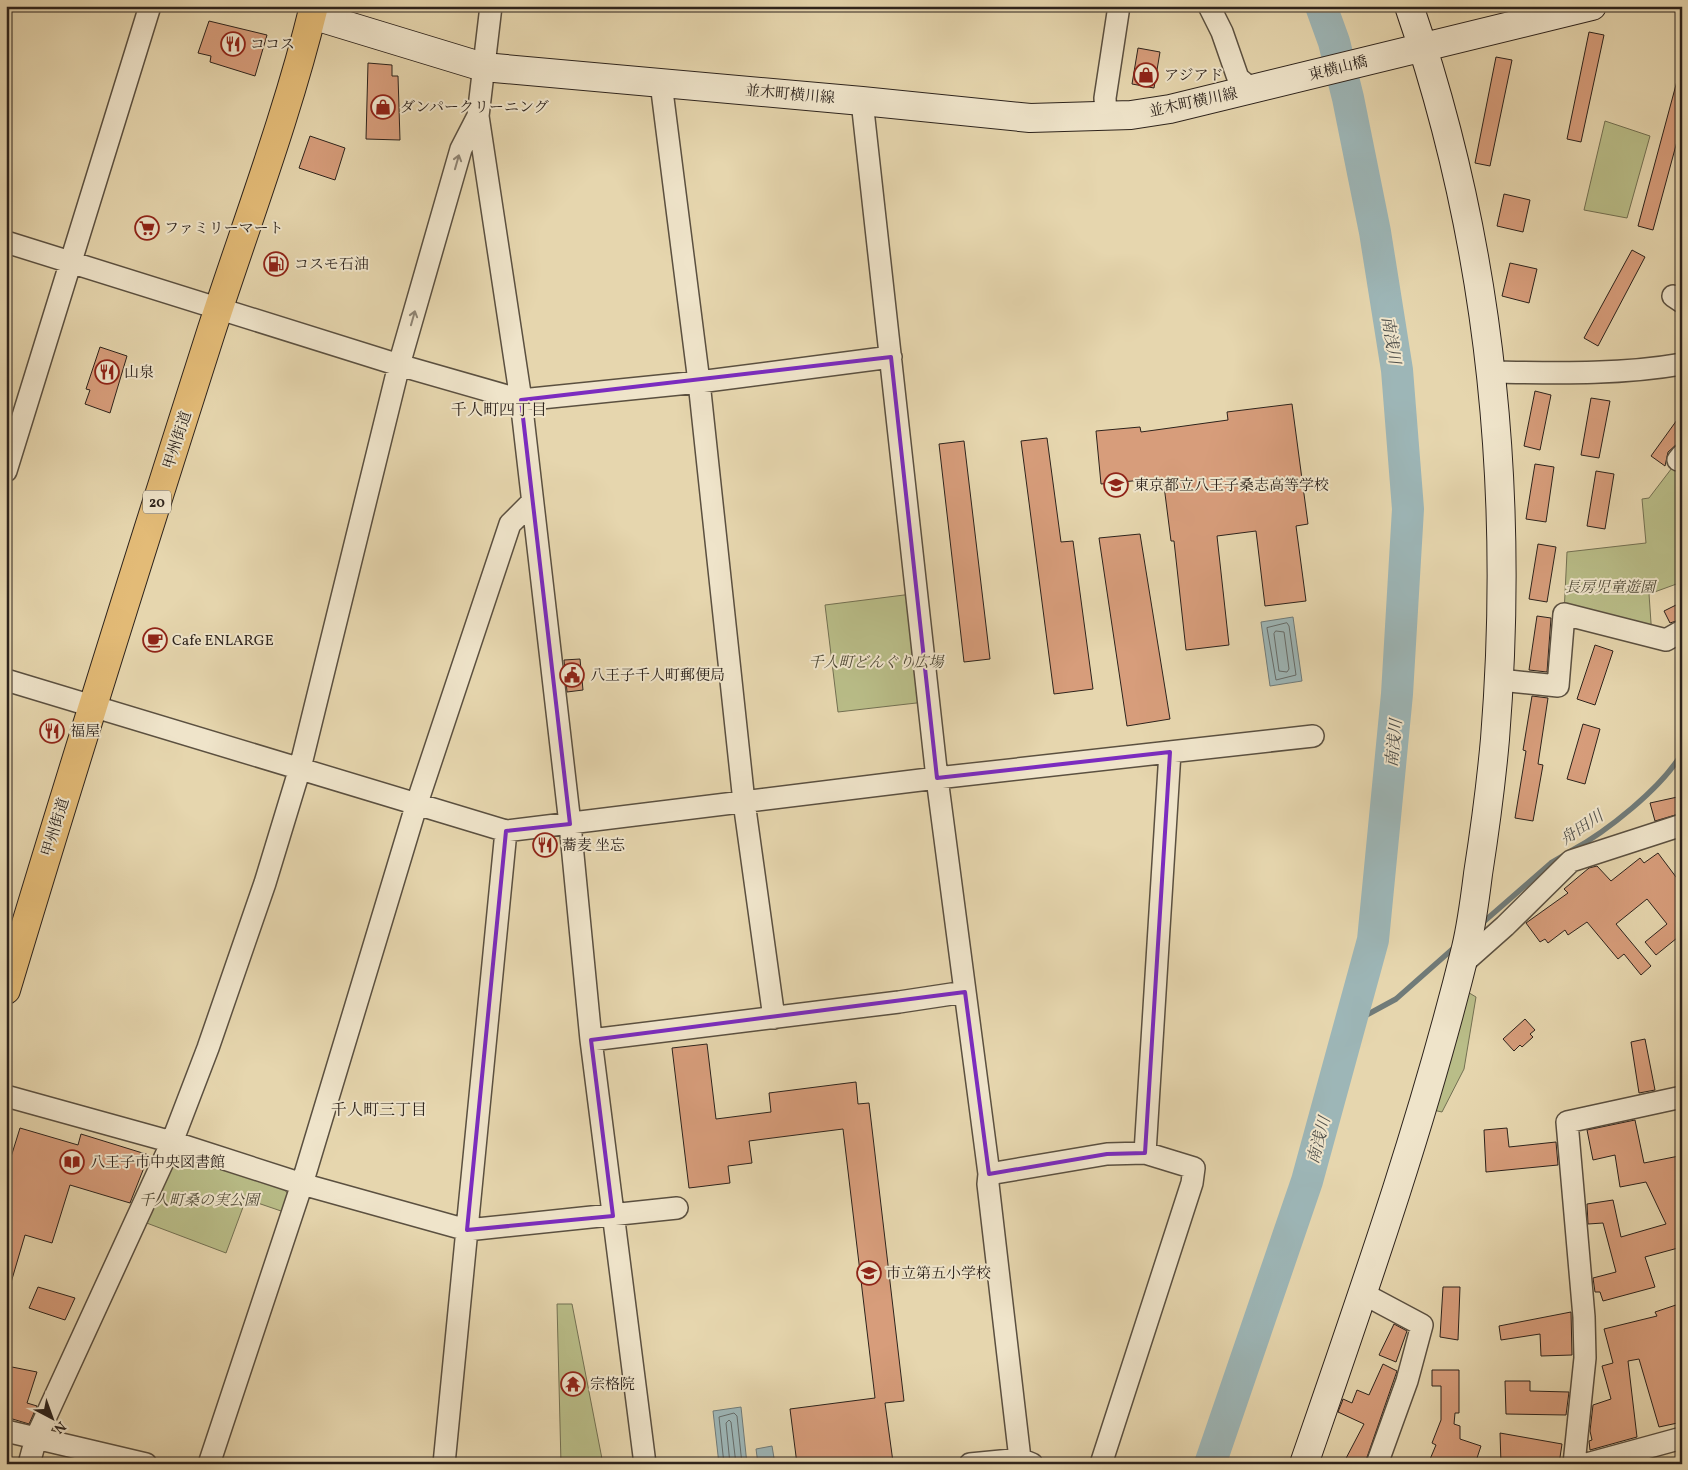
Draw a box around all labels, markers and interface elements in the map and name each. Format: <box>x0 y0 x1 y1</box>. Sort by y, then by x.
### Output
restaurant icon: ココス <box>220 31 246 57</box>
place label: ココス <box>250 35 295 56</box>
street label: 東横山橋 <box>1307 52 1370 87</box>
shop icon: アジアド <box>1133 62 1159 88</box>
place label: アジアド <box>1164 66 1223 87</box>
street label: 並木町横川線 <box>744 81 836 110</box>
street label: 並木町横川線 <box>1147 84 1240 123</box>
shop icon: ダンパークリーニング <box>370 94 396 120</box>
place label: ダンパークリーニング <box>400 98 549 119</box>
one-way arrow <box>453 154 462 170</box>
supermarket icon: ファミリーマート <box>134 215 160 241</box>
place label: ファミリーマート <box>164 219 284 240</box>
fuel station icon: コスモ石油 <box>263 251 289 277</box>
place label: コスモ石油 <box>294 255 369 276</box>
one-way arrow <box>408 311 418 327</box>
water label: 南浅川 <box>1375 315 1405 368</box>
restaurant icon: 山泉 <box>94 359 120 385</box>
place label: 山泉 <box>124 363 154 384</box>
district label: 千人町四丁目 <box>451 400 547 422</box>
street label: 甲州街道 <box>159 409 198 472</box>
school or university icon: 東京都立八王子桑志高等学校 <box>1103 472 1129 498</box>
place label: 東京都立八王子桑志高等学校 <box>1134 476 1329 497</box>
road number: 20 <box>143 491 171 514</box>
park label: 長房児童遊園 <box>1565 578 1658 599</box>
cafe icon: Cafe ENLARGE <box>142 627 168 653</box>
place label: Cafe ENLARGE <box>172 631 274 652</box>
park label: 千人町どんぐり広場 <box>808 653 945 674</box>
public building icon: 八王子千人町郵便局 <box>559 662 585 688</box>
place label: 八王子千人町郵便局 <box>590 666 725 687</box>
water label: 南浅川 <box>1382 716 1409 768</box>
restaurant icon: 福屋 <box>39 718 65 744</box>
place label: 福屋 <box>70 722 100 743</box>
street label: 甲州街道 <box>38 796 75 859</box>
water label: 舟田川 <box>1556 805 1610 851</box>
restaurant icon: 蕎麦 坐忘 <box>532 832 558 858</box>
place label: 蕎麦 坐忘 <box>562 836 625 857</box>
district label: 千人町三丁目 <box>331 1100 427 1122</box>
water label: 南浅川 <box>1303 1113 1337 1167</box>
library icon: 八王子市中央図書館 <box>59 1149 85 1175</box>
place label: 八王子市中央図書館 <box>90 1153 225 1174</box>
park label: 千人町桑の実公園 <box>139 1191 262 1212</box>
school or university icon: 市立第五小学校 <box>856 1260 882 1286</box>
place label: 市立第五小学校 <box>886 1264 991 1285</box>
temple icon: 宗格院 <box>560 1371 586 1397</box>
place label: 宗格院 <box>590 1375 635 1396</box>
north arrow <box>28 1392 78 1442</box>
text: N <box>49 1416 70 1437</box>

